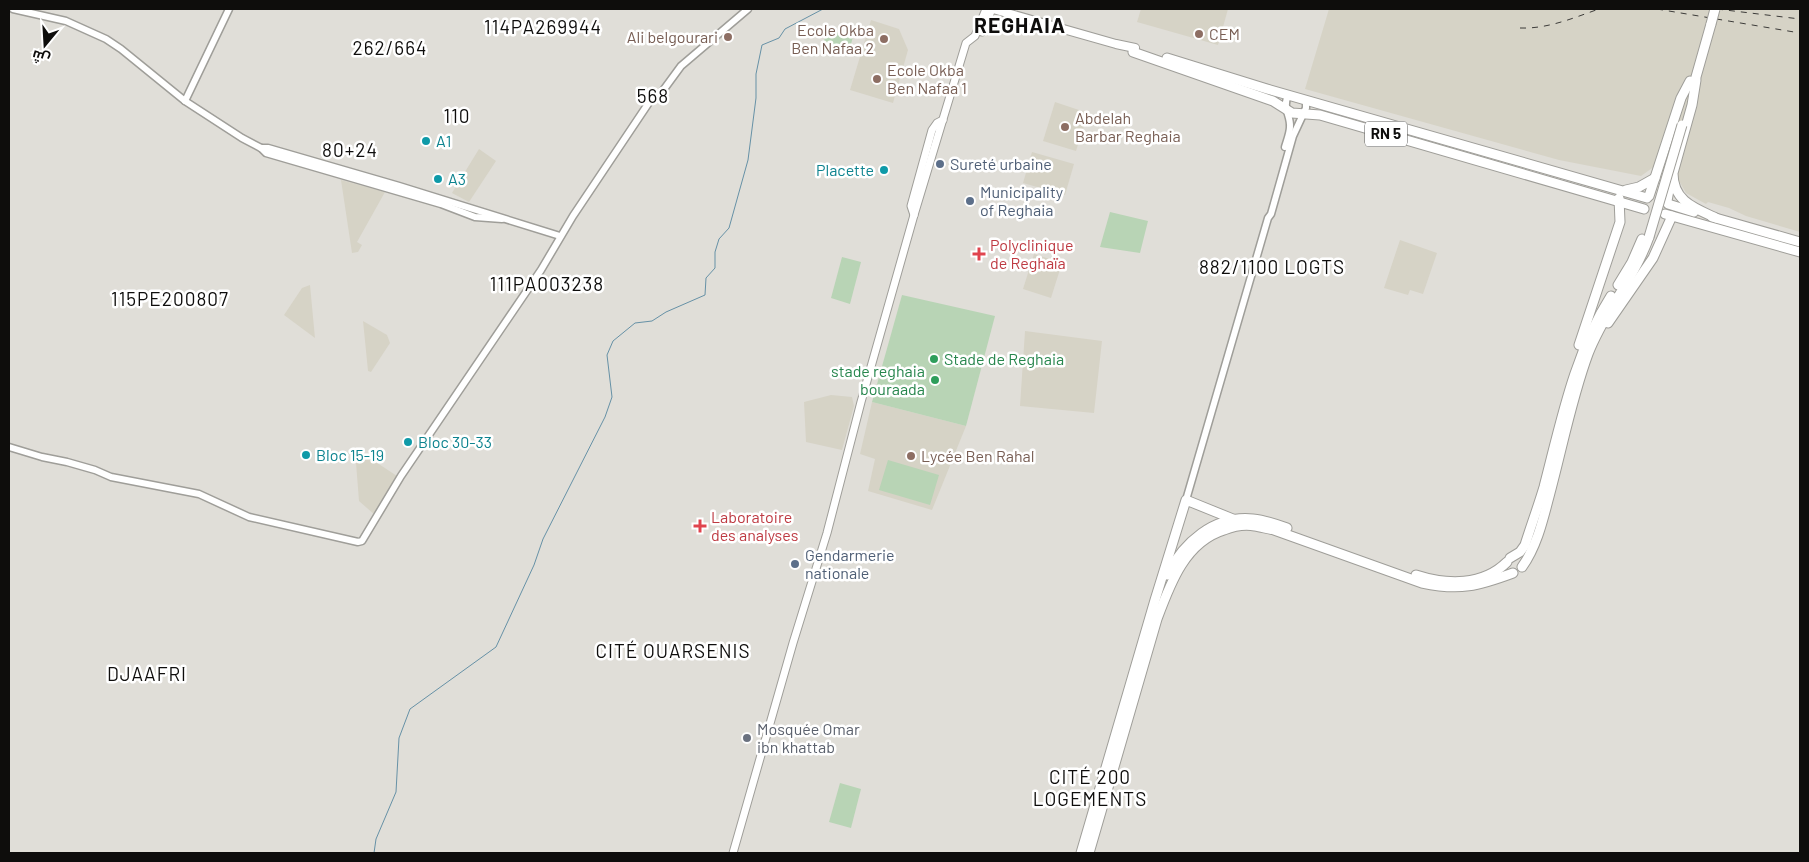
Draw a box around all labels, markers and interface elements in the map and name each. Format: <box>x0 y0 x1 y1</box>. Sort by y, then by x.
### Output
district label: REGHAIA <box>974 12 1066 37</box>
district label: 114PA269944 <box>484 15 602 38</box>
north arrow <box>20 20 70 70</box>
place label: Ecole Okba Ben Nafaa 2 <box>791 20 874 57</box>
place label: CEM <box>1209 24 1240 43</box>
place label: Ali belgourari <box>627 27 718 46</box>
marker: CEM <box>1193 28 1205 40</box>
marker: Ali belgourari <box>722 31 734 43</box>
marker: Ecole Okba Ben Nafaa 2 <box>878 33 890 45</box>
district label: 262/664 <box>353 36 427 59</box>
text: ش <box>30 46 52 69</box>
place label: Ecole Okba Ben Nafaa 1 <box>887 60 967 97</box>
marker: Ecole Okba Ben Nafaa 1 <box>871 73 883 85</box>
district label: 568 <box>637 84 669 107</box>
district label: 110 <box>443 104 471 127</box>
place label: Abdelah Barbar Reghaia <box>1075 108 1181 145</box>
marker: Abdelah Barbar Reghaia <box>1059 121 1071 133</box>
road number: RN 5 <box>1365 122 1407 146</box>
place label: A1 <box>436 131 451 150</box>
marker: A1 <box>420 135 432 147</box>
district label: 80+24 <box>322 138 378 161</box>
place label: Sureté urbaine <box>950 154 1052 173</box>
marker: Sureté urbaine <box>934 158 946 170</box>
place label: Placette <box>816 160 874 179</box>
marker: Placette <box>878 164 890 176</box>
place label: A3 <box>448 169 466 188</box>
marker: A3 <box>432 173 444 185</box>
place label: Municipality of Reghaia <box>980 182 1064 219</box>
marker: Municipality of Reghaia <box>964 195 976 207</box>
place label: Polyclinique de Reghaïa <box>990 235 1073 272</box>
marker: Polyclinique de Reghaïa <box>972 247 986 261</box>
district label: 882/1100 LOGTS <box>1199 255 1345 278</box>
district label: 111PA003238 <box>490 272 604 295</box>
district label: 115PE200807 <box>111 287 229 310</box>
place label: Stade de Reghaia <box>944 349 1064 368</box>
marker: Stade de Reghaia <box>928 353 940 365</box>
place label: stade reghaia bouraada <box>831 361 925 398</box>
marker: stade reghaia bouraada <box>929 374 941 386</box>
place label: Bloc 30-33 <box>418 432 492 451</box>
marker: Bloc 30-33 <box>402 436 414 448</box>
place label: Bloc 15-19 <box>316 445 384 464</box>
place label: Lycée Ben Rahal <box>921 446 1034 465</box>
marker: Bloc 15-19 <box>300 449 312 461</box>
marker: Lycée Ben Rahal <box>905 450 917 462</box>
place label: Laboratoire des analyses <box>711 507 798 544</box>
marker: Laboratoire des analyses <box>693 519 707 533</box>
place label: Gendarmerie nationale <box>805 545 895 582</box>
marker: Gendarmerie nationale <box>789 558 801 570</box>
district label: CITÉ OUARSENIS <box>595 639 751 662</box>
district label: DJAAFRI <box>107 662 187 685</box>
place label: Mosquée Omar ibn khattab <box>757 719 860 756</box>
marker: Mosquée Omar ibn khattab <box>741 732 753 744</box>
district label: CITÉ 200 LOGEMENTS <box>1033 765 1147 810</box>

